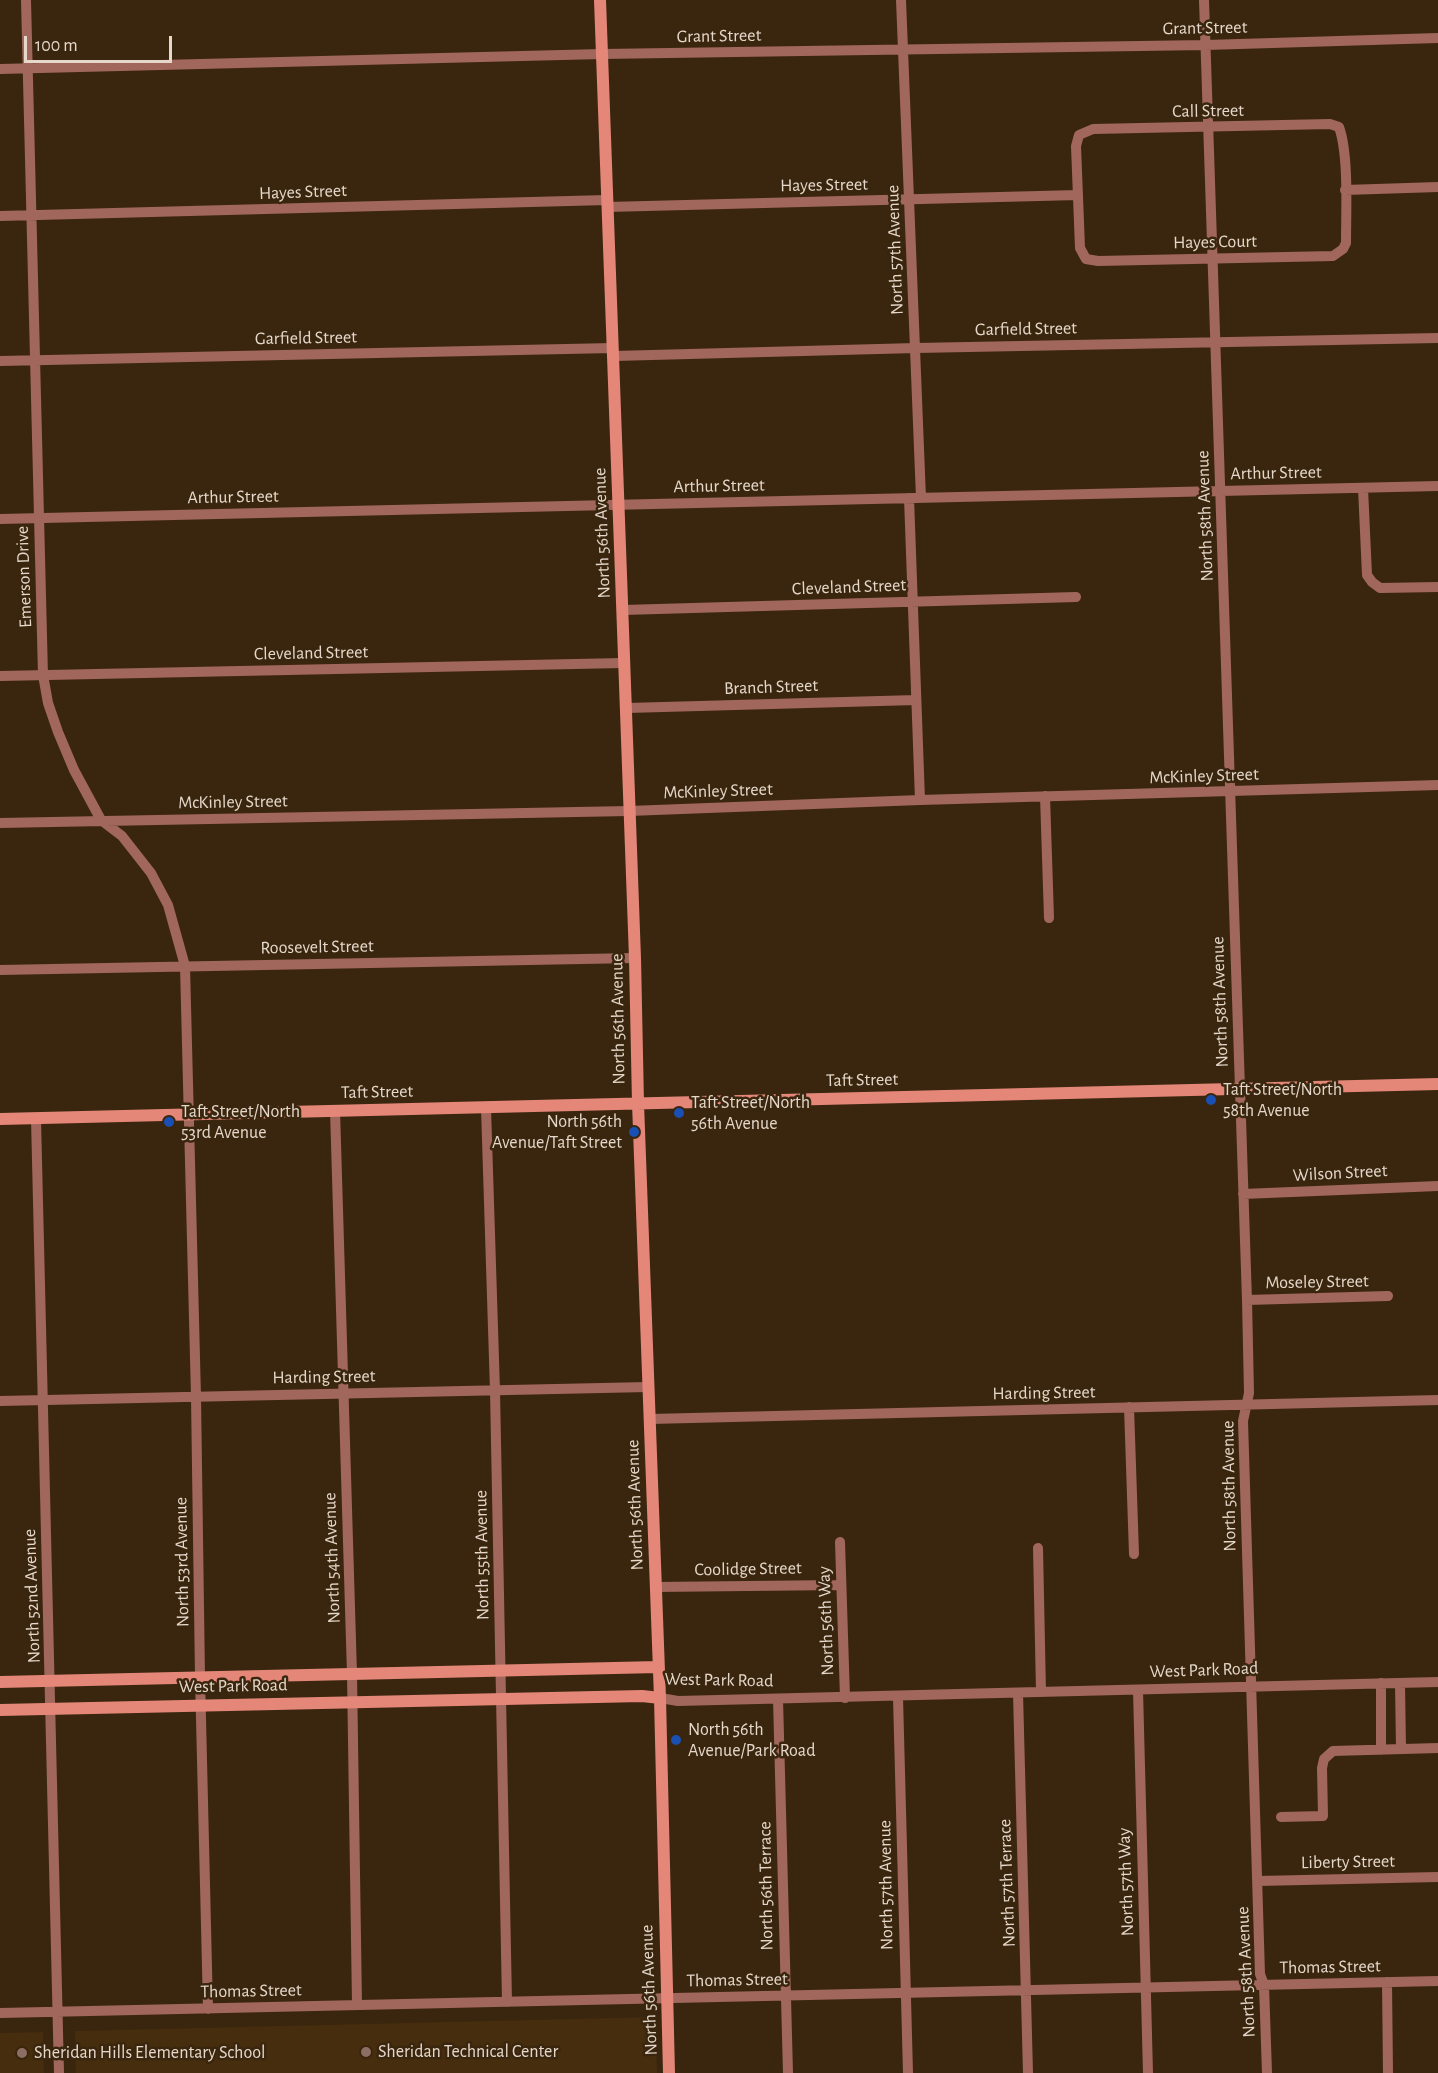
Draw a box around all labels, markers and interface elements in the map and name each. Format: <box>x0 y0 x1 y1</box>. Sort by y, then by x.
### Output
street label: Grant Street <box>1163 16 1247 40</box>
scale bar <box>27 24 176 62</box>
street label: Grant Street <box>677 24 761 48</box>
text: 100 m <box>35 37 78 55</box>
street label: Call Street <box>1172 100 1244 122</box>
street label: Hayes Street <box>780 173 868 197</box>
street label: Hayes Street <box>259 180 347 204</box>
street label: North 57th Avenue <box>882 185 908 315</box>
street label: Hayes Court <box>1173 230 1257 254</box>
street label: Garfield Street <box>975 317 1077 341</box>
street label: Garfield Street <box>255 326 357 350</box>
street label: North 58th Avenue <box>1192 450 1218 582</box>
street label: Arthur Street <box>1230 461 1322 485</box>
street label: North 56th Avenue <box>589 467 615 599</box>
street label: Arthur Street <box>673 474 765 498</box>
street label: Arthur Street <box>187 485 279 509</box>
street label: Emerson Drive <box>11 526 37 628</box>
street label: Cleveland Street <box>792 574 906 600</box>
street label: Cleveland Street <box>254 641 368 665</box>
street label: Branch Street <box>724 675 818 699</box>
street label: McKinley Street <box>1149 763 1259 789</box>
street label: McKinley Street <box>663 778 773 804</box>
street label: McKinley Street <box>178 790 288 814</box>
street label: Roosevelt Street <box>260 935 374 959</box>
street label: North 58th Avenue <box>1207 936 1233 1068</box>
street label: North 56th Avenue <box>606 953 630 1085</box>
street label: Taft Street <box>826 1069 898 1091</box>
place label: Taft Street/North 58th Avenue <box>1223 1079 1342 1122</box>
street label: Taft Street <box>341 1081 413 1103</box>
place label: Taft Street/North 56th Avenue <box>691 1092 810 1134</box>
marker: Taft Street/North 58th Avenue <box>1204 1093 1218 1107</box>
place label: Taft Street/North 53rd Avenue <box>181 1101 300 1144</box>
marker: Taft Street/North 56th Avenue <box>672 1106 686 1120</box>
place label: North 56th Avenue/Taft Street <box>492 1111 622 1154</box>
marker: Taft Street/North 53rd Avenue <box>162 1115 176 1129</box>
marker: North 56th Avenue/Taft Street <box>627 1125 641 1139</box>
street label: Wilson Street <box>1292 1160 1388 1186</box>
street label: Moseley Street <box>1265 1270 1369 1294</box>
street label: Harding Street <box>272 1365 376 1389</box>
street label: Harding Street <box>992 1381 1096 1405</box>
street label: North 58th Avenue <box>1217 1420 1241 1552</box>
street label: North 56th Avenue <box>622 1439 648 1571</box>
street label: North 55th Avenue <box>470 1490 494 1620</box>
street label: North 54th Avenue <box>319 1492 345 1624</box>
street label: North 53rd Avenue <box>170 1497 194 1627</box>
street label: North 52nd Avenue <box>19 1529 45 1663</box>
street label: Coolidge Street <box>694 1557 802 1581</box>
street label: North 56th Way <box>813 1566 839 1676</box>
street label: West Park Road <box>1149 1657 1259 1683</box>
street label: West Park Road <box>664 1668 774 1692</box>
street label: West Park Road <box>178 1674 288 1698</box>
place label: North 56th Avenue/Park Road <box>688 1719 815 1762</box>
marker: North 56th Avenue/Park Road <box>669 1733 683 1747</box>
street label: North 57th Terrace <box>994 1818 1020 1948</box>
street label: North 57th Avenue <box>874 1820 898 1950</box>
street label: North 56th Terrace <box>754 1821 778 1951</box>
street label: North 57th Way <box>1113 1827 1139 1937</box>
street label: Liberty Street <box>1301 1850 1395 1874</box>
street label: North 58th Avenue <box>1232 1906 1260 2038</box>
street label: North 56th Avenue <box>636 1924 662 2056</box>
street label: Thomas Street <box>1279 1955 1381 1979</box>
street label: Thomas Street <box>686 1968 788 1992</box>
street label: Thomas Street <box>200 1979 302 2003</box>
place label: Sheridan Technical Center <box>378 2041 558 2063</box>
place label: Sheridan Hills Elementary School <box>34 2042 266 2064</box>
marker: Sheridan Technical Center <box>359 2045 373 2059</box>
marker: Sheridan Hills Elementary School <box>15 2046 29 2060</box>

